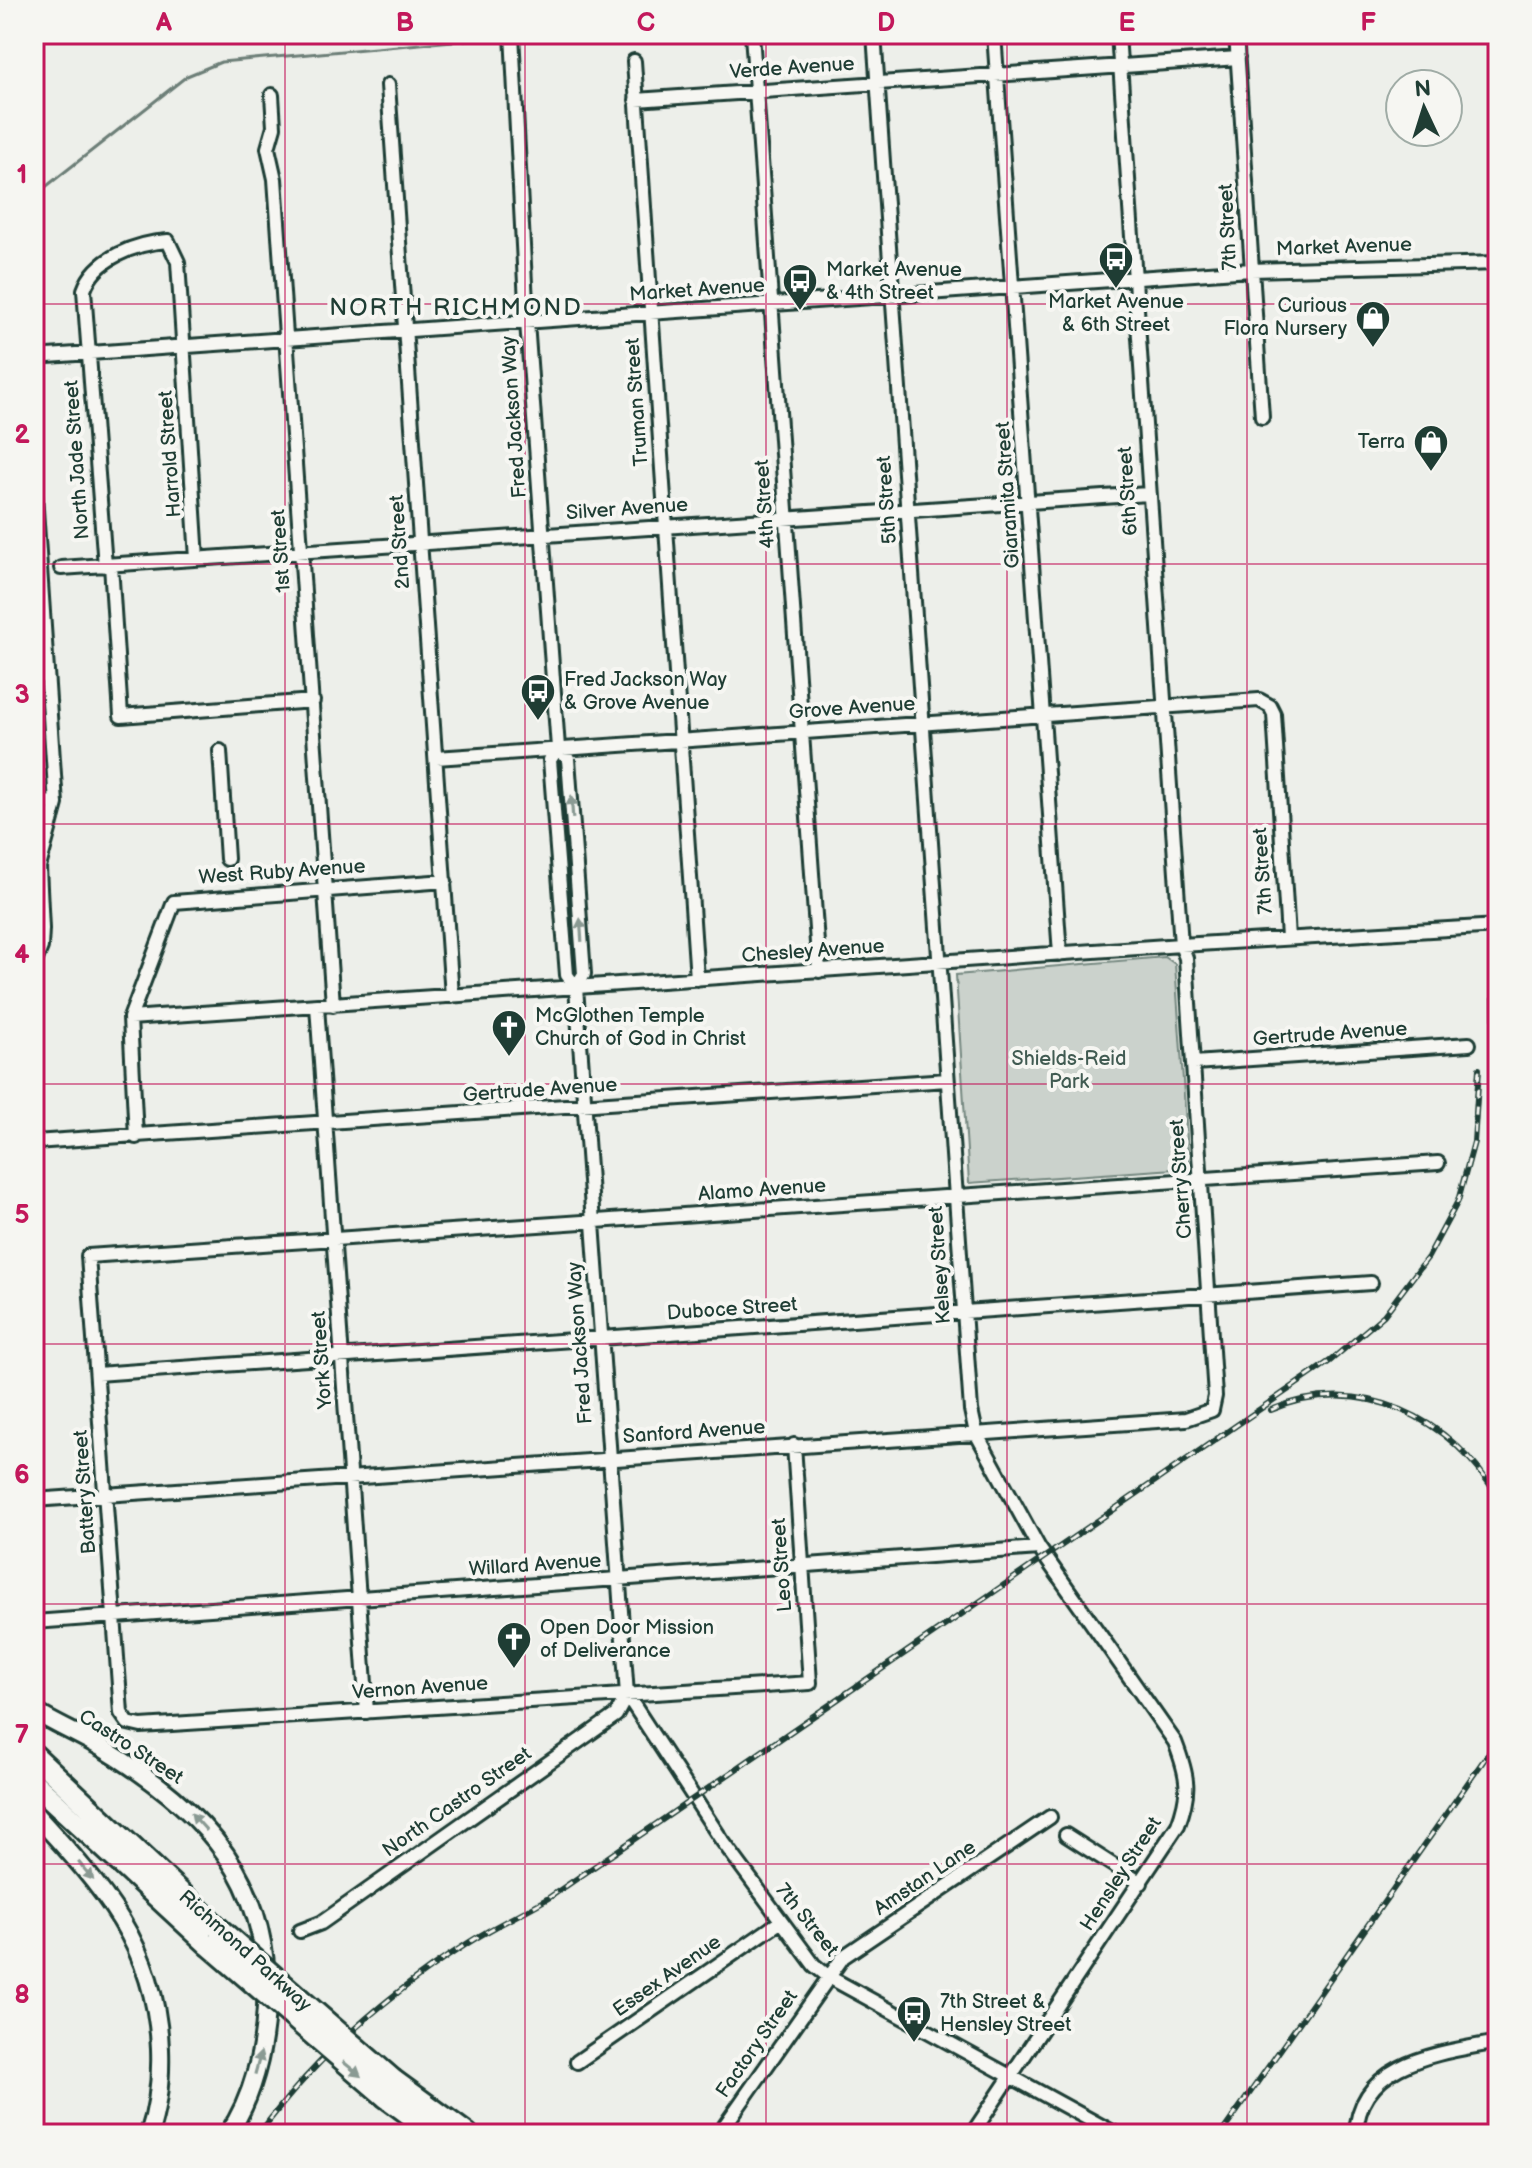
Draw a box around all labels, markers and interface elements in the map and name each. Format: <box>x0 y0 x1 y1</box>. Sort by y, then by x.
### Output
text: A <box>155 8 172 39</box>
text: B <box>396 8 414 39</box>
text: C <box>637 8 655 39</box>
text: D <box>877 8 895 39</box>
text: E <box>1119 8 1136 39</box>
text: F <box>1360 8 1376 39</box>
street label: Verde Avenue <box>729 52 855 84</box>
north arrow <box>1384 68 1464 148</box>
text: N <box>1414 76 1432 104</box>
text: 1 <box>17 160 27 191</box>
street label: 7th Street <box>1214 183 1242 271</box>
street label: Market Avenue <box>1276 233 1412 261</box>
bus stop icon: Market Avenue & 6th Street <box>1097 240 1135 290</box>
place label: Market Avenue & 4th Street <box>826 258 962 305</box>
bus stop icon: Market Avenue & 4th Street <box>781 262 819 312</box>
street label: Market Avenue <box>628 273 766 307</box>
place label: Market Avenue & 6th Street <box>1048 290 1184 337</box>
district label: NORTH RICHMOND <box>329 293 583 322</box>
place label: Curious Flora Nursery <box>1223 294 1347 341</box>
shop icon: Curious Flora Nursery <box>1354 299 1392 349</box>
street label: Fred Jackson Way <box>496 335 532 499</box>
street label: Truman Street <box>621 337 653 467</box>
street label: North Jade Street <box>59 379 95 541</box>
street label: Harrold Street <box>154 390 186 518</box>
text: 2 <box>14 420 30 451</box>
street label: Giaramita Street <box>991 421 1025 569</box>
shop icon: Terra <box>1412 423 1450 473</box>
place label: Terra <box>1358 430 1405 454</box>
street label: 6th Street <box>1113 446 1143 536</box>
street label: 5th Street <box>872 455 902 545</box>
street label: 4th Street <box>750 459 780 549</box>
street label: Silver Avenue <box>565 493 689 525</box>
street label: 2nd Street <box>385 494 415 590</box>
street label: 1st Street <box>266 508 296 594</box>
place label: Fred Jackson Way & Grove Avenue <box>564 668 727 715</box>
bus stop icon: Fred Jackson Way & Grove Avenue <box>519 672 557 722</box>
text: 3 <box>14 680 30 711</box>
street label: Grove Avenue <box>788 692 916 724</box>
one-way arrow <box>565 794 578 819</box>
street label: 7th Street <box>1248 827 1278 915</box>
street label: West Ruby Avenue <box>198 854 366 890</box>
one-way arrow <box>574 917 587 942</box>
street label: Chesley Avenue <box>741 934 885 968</box>
text: 4 <box>14 940 30 971</box>
place label: McGlothen Temple Church of God in Christ <box>535 1004 746 1051</box>
church icon: McGlothen Temple Church of God in Christ <box>490 1008 528 1058</box>
street label: Gertrude Avenue <box>1252 1017 1408 1051</box>
park label: Shields-Reid Park <box>1012 1047 1126 1094</box>
street label: Gertrude Avenue <box>462 1073 618 1107</box>
street label: Cherry Street <box>1165 1118 1197 1240</box>
street label: Alamo Avenue <box>697 1174 827 1206</box>
text: 5 <box>14 1200 30 1231</box>
street label: Kelsey Street <box>924 1205 956 1325</box>
street label: Fred Jackson Way <box>562 1261 598 1425</box>
street label: Duboce Street <box>666 1292 798 1326</box>
street label: York Street <box>307 1310 337 1411</box>
street label: Sanford Avenue <box>622 1415 766 1449</box>
street label: Battery Street <box>69 1429 101 1555</box>
text: 6 <box>14 1460 30 1491</box>
street label: Leo Street <box>767 1517 797 1613</box>
street label: Willard Avenue <box>468 1548 602 1582</box>
place label: Open Door Mission of Deliverance <box>540 1616 714 1663</box>
church icon: Open Door Mission of Deliverance <box>495 1620 533 1670</box>
street label: Vernon Avenue <box>351 1671 489 1705</box>
street label: Castro Street <box>74 1704 188 1790</box>
text: 7 <box>15 1720 29 1751</box>
street label: North Castro Street <box>378 1742 536 1862</box>
street label: Hensley Street <box>1075 1812 1167 1936</box>
one-way arrow <box>191 1813 209 1832</box>
street label: Amstan Lane <box>870 1835 981 1921</box>
one-way arrow <box>77 1861 94 1881</box>
street label: 7th Street <box>770 1879 844 1961</box>
street label: Richmond Parkway <box>174 1885 316 2017</box>
street label: Essex Avenue <box>608 1930 726 2022</box>
text: 8 <box>14 1980 30 2011</box>
street label: Factory Street <box>711 1985 803 2103</box>
place label: 7th Street & Hensley Street <box>940 1990 1071 2037</box>
bus stop icon: 7th Street & Hensley Street <box>895 1994 933 2044</box>
one-way arrow <box>252 2050 265 2074</box>
one-way arrow <box>342 2060 362 2077</box>

